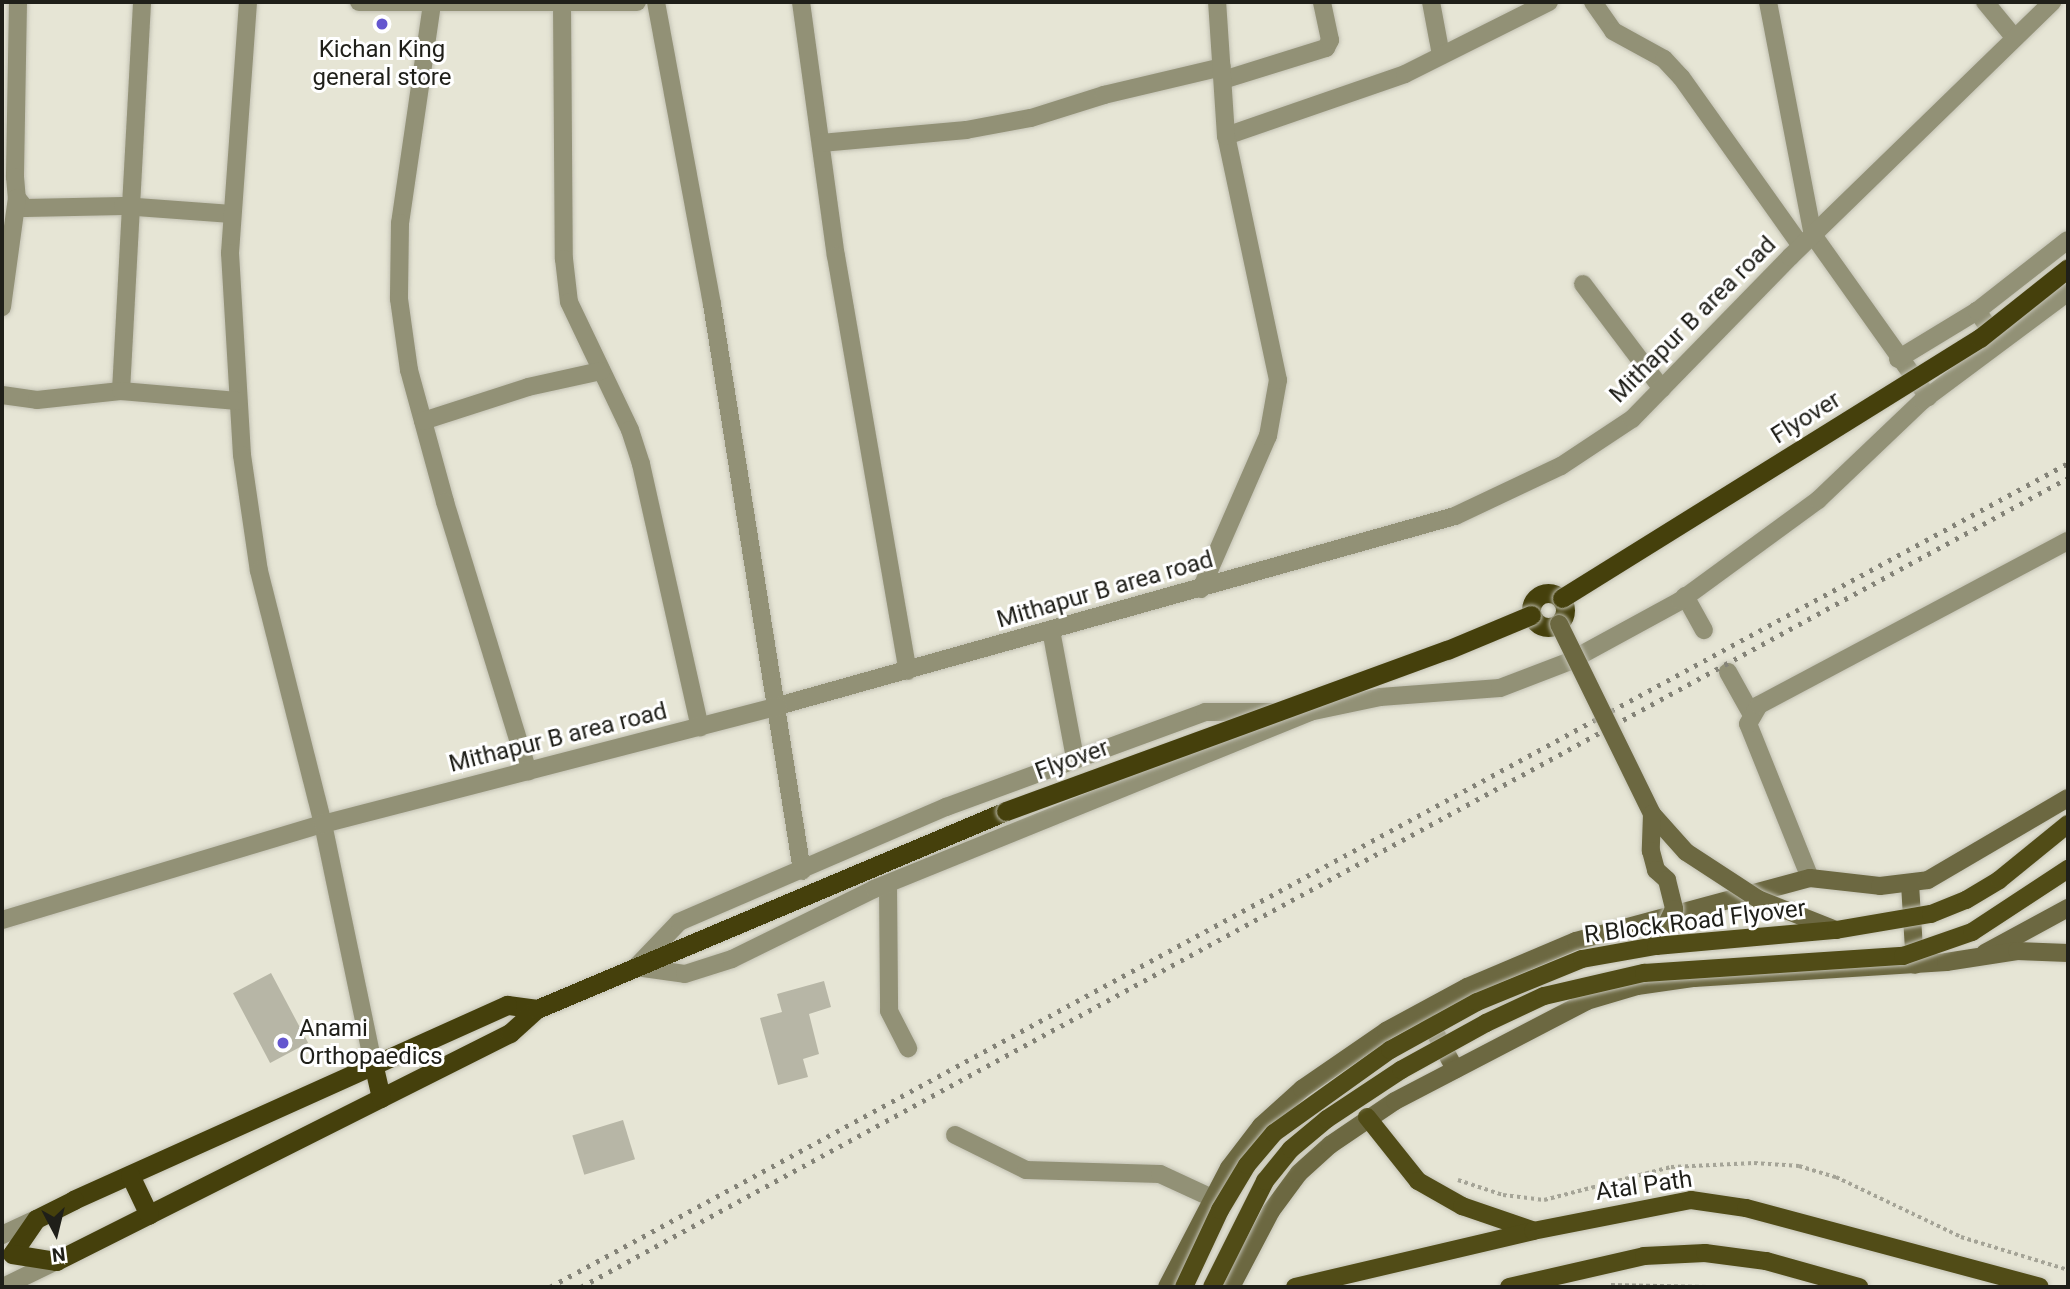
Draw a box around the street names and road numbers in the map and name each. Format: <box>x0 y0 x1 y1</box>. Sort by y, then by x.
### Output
street label: Mithapur B area road <box>1604 231 1782 409</box>
street label: Flyover <box>1766 386 1846 450</box>
street label: Mithapur B area road <box>994 545 1216 635</box>
street label: Mithapur B area road <box>446 697 670 779</box>
street label: Flyover <box>1031 733 1113 787</box>
street label: R Block Road Flyover <box>1583 894 1807 950</box>
street label: Atal Path <box>1594 1165 1694 1207</box>

